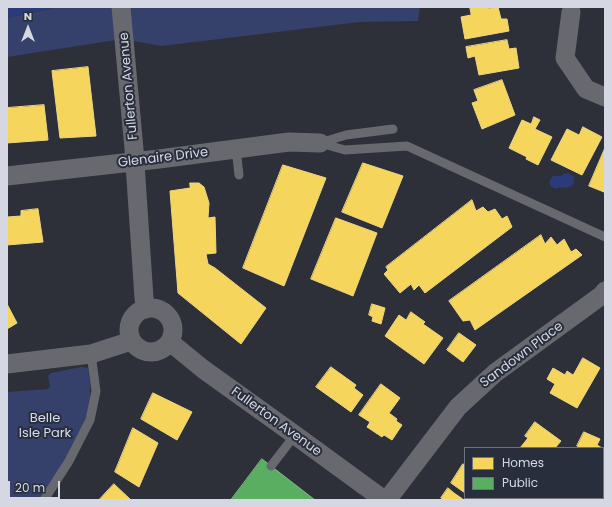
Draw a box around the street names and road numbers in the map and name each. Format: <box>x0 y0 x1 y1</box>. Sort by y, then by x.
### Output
street label: Fullerton Avenue <box>117 32 141 140</box>
street label: Glenaire Drive <box>117 145 209 171</box>
street label: Sandown Place <box>477 319 567 391</box>
street label: Fullerton Avenue <box>228 384 324 460</box>

